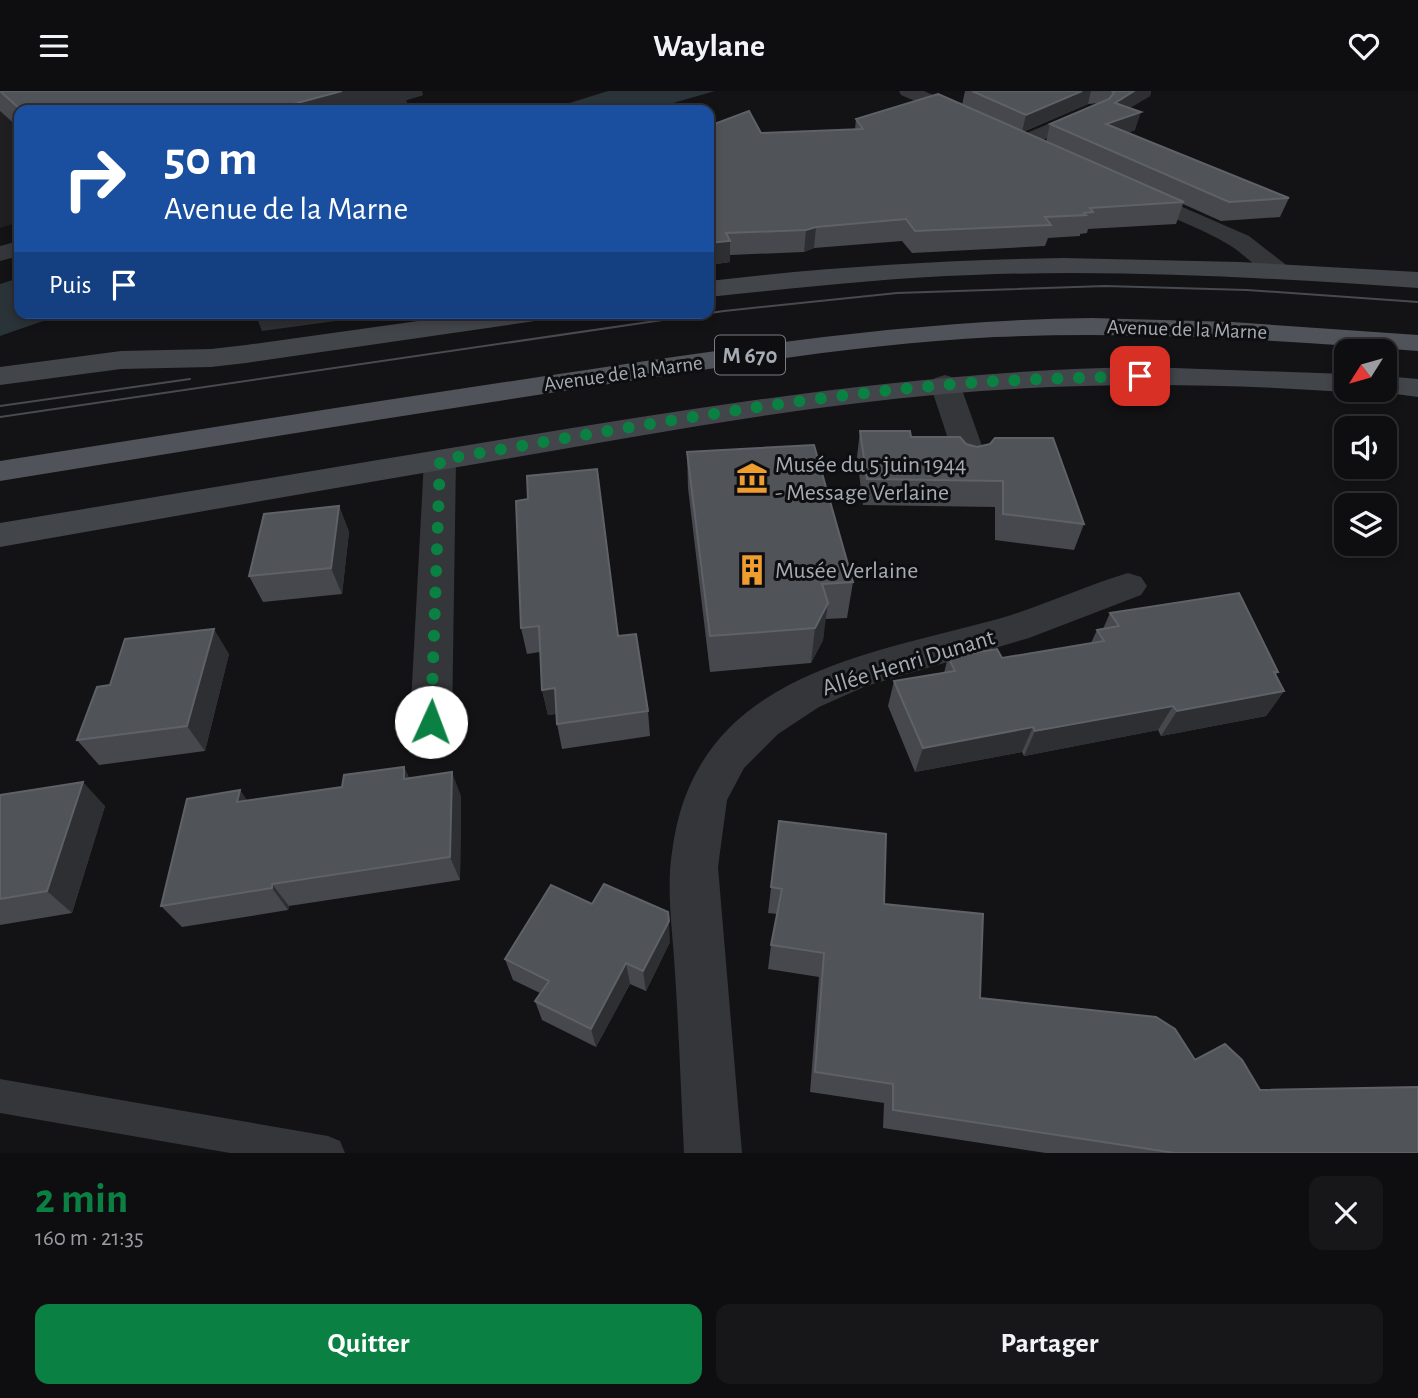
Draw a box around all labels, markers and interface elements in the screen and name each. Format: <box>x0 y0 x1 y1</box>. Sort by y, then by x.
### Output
icon: menu <box>35 27 73 65</box>
icon: heart <box>1345 27 1383 65</box>
text: Waylane <box>653 30 765 62</box>
icon: right <box>49 133 140 224</box>
text: 50 m <box>164 135 258 184</box>
text: Avenue de la Marne <box>164 193 408 225</box>
icon: arrive <box>105 266 143 304</box>
text: Puis <box>49 272 91 298</box>
street label: Avenue de la Marne <box>1107 316 1267 343</box>
road number: M 670 <box>715 335 785 375</box>
north arrow <box>1334 339 1396 403</box>
map controls <box>1334 339 1397 556</box>
pin <box>1110 346 1170 406</box>
street label: Avenue de la Marne <box>542 352 704 395</box>
icon: arrive <box>1121 357 1159 395</box>
button: sound <box>1334 416 1397 479</box>
place label: Musée du 5 juin 1944 - Message Verlaine <box>775 453 967 505</box>
museum icon: Musée du 5 juin 1944 - Message Verlaine <box>735 461 769 495</box>
button: layers <box>1334 493 1397 556</box>
building icon: Musée Verlaine <box>735 553 769 587</box>
place label: Musée Verlaine <box>775 559 918 583</box>
street label: Allée Henri Dunant <box>819 625 998 701</box>
position arrow <box>394 685 468 759</box>
button: close <box>1309 1176 1383 1250</box>
text: 2 min <box>35 1178 128 1220</box>
text: 160 m · 21:35 <box>35 1227 144 1250</box>
button: Quitter <box>35 1304 702 1384</box>
button: Partager <box>716 1304 1383 1384</box>

